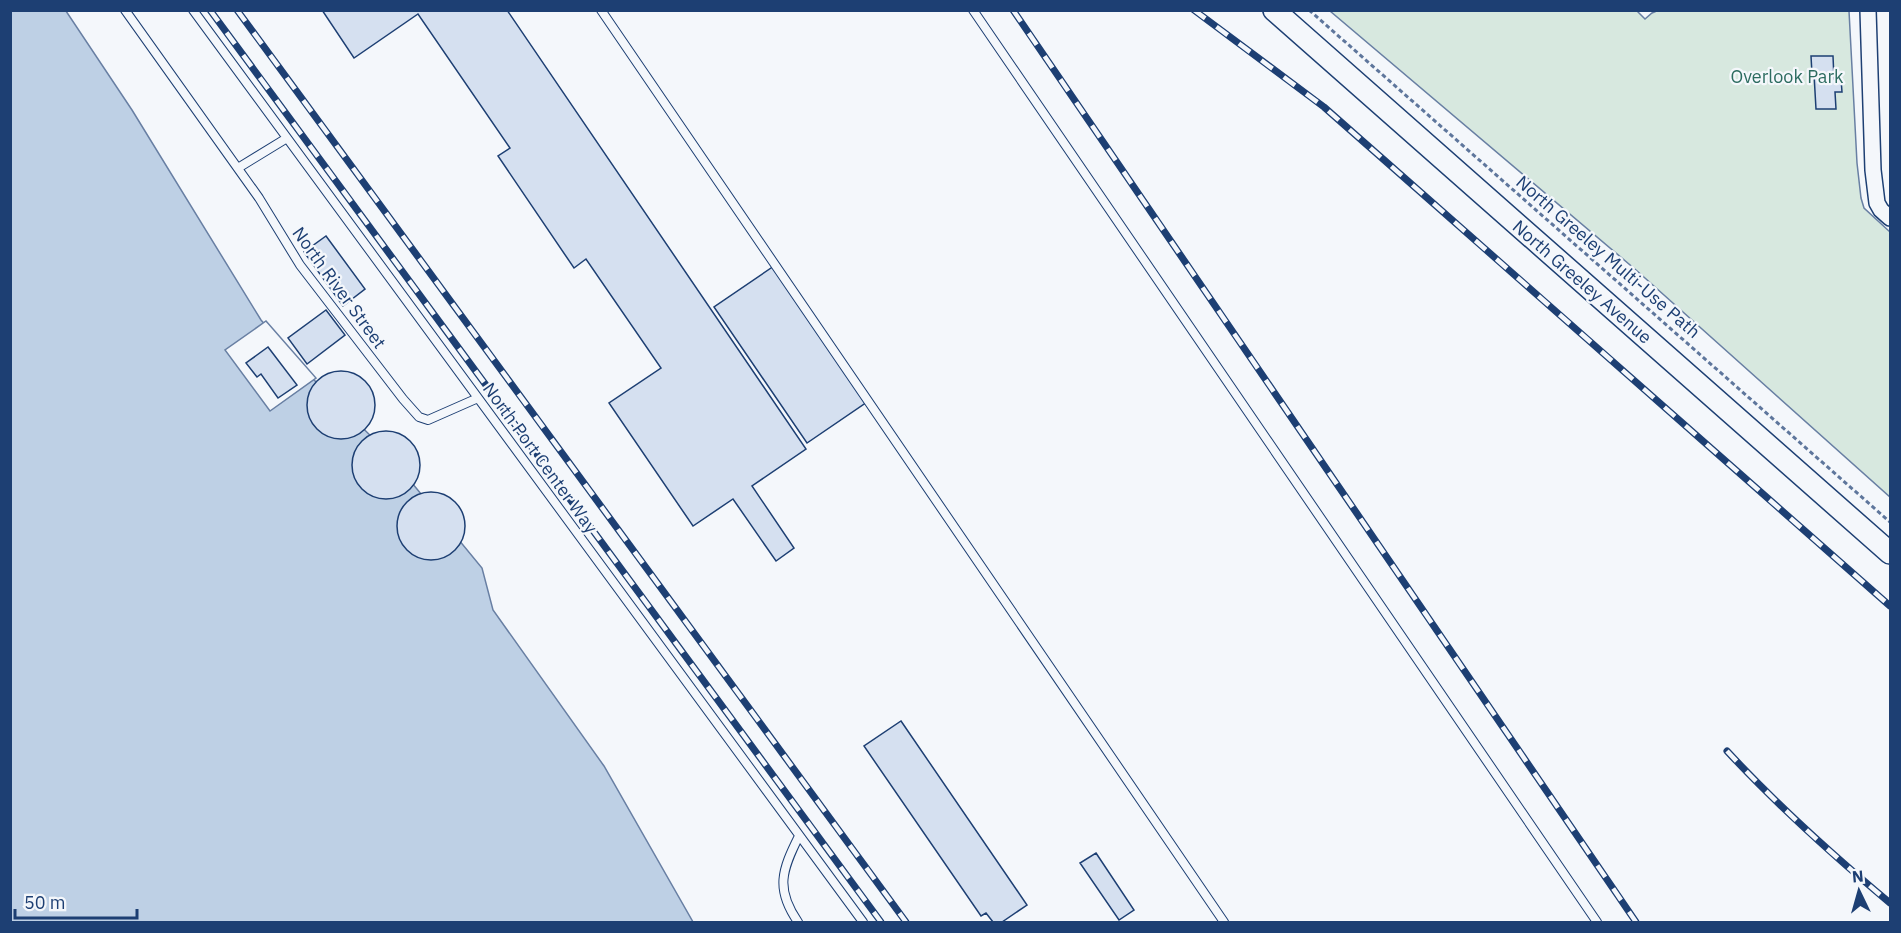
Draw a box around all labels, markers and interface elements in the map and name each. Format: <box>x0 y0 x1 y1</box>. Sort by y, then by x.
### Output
park label: Overlook Park <box>1730 65 1844 88</box>
street label: North Greeley Multi-Use Path <box>1511 170 1705 343</box>
street label: North Greeley Avenue <box>1508 215 1657 348</box>
street label: North River Street <box>287 222 391 353</box>
street label: North Port Center Way <box>478 378 603 538</box>
north arrow <box>1829 861 1889 921</box>
text: N <box>1851 866 1864 887</box>
scale bar <box>15 882 136 920</box>
text: 50 m <box>24 891 66 914</box>

